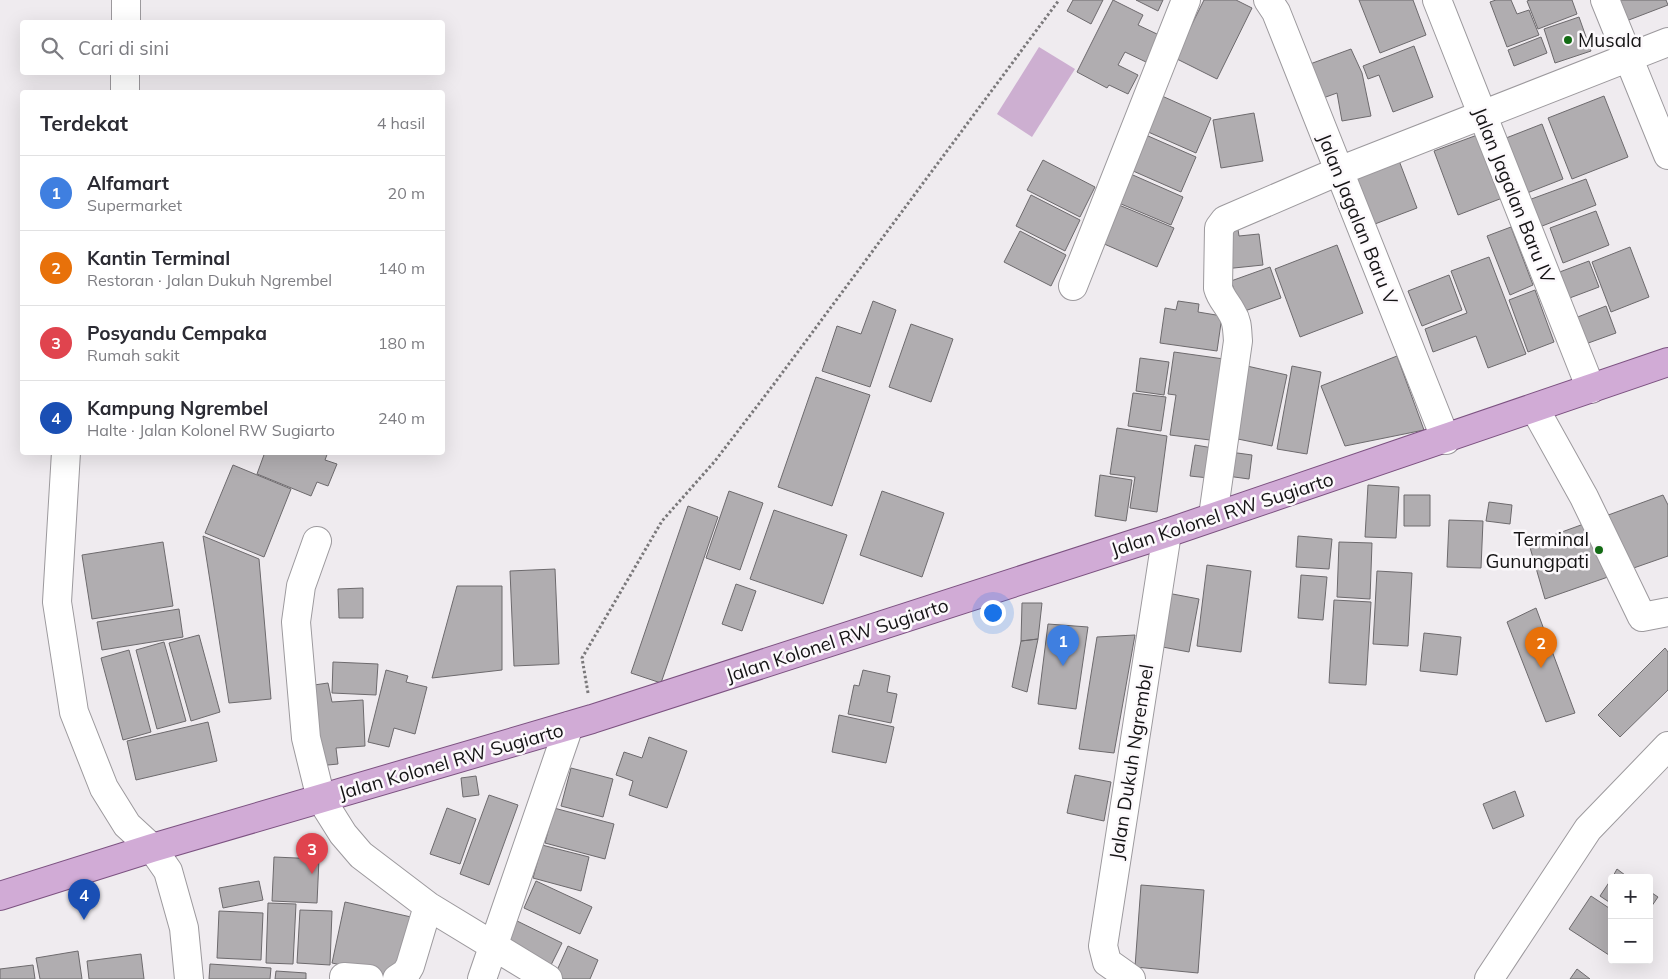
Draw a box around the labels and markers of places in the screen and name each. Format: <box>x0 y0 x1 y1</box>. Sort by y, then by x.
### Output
place label: Musala <box>1578 28 1642 52</box>
marker: Musala <box>1562 34 1574 46</box>
place label: Terminal Gunungpati <box>1485 527 1589 573</box>
marker: Terminal Gunungpati <box>1593 544 1605 556</box>
pin: 1 <box>1047 625 1079 666</box>
pin: 2 <box>1525 627 1557 668</box>
pin: 3 <box>296 833 328 874</box>
pin: 4 <box>68 879 100 920</box>

